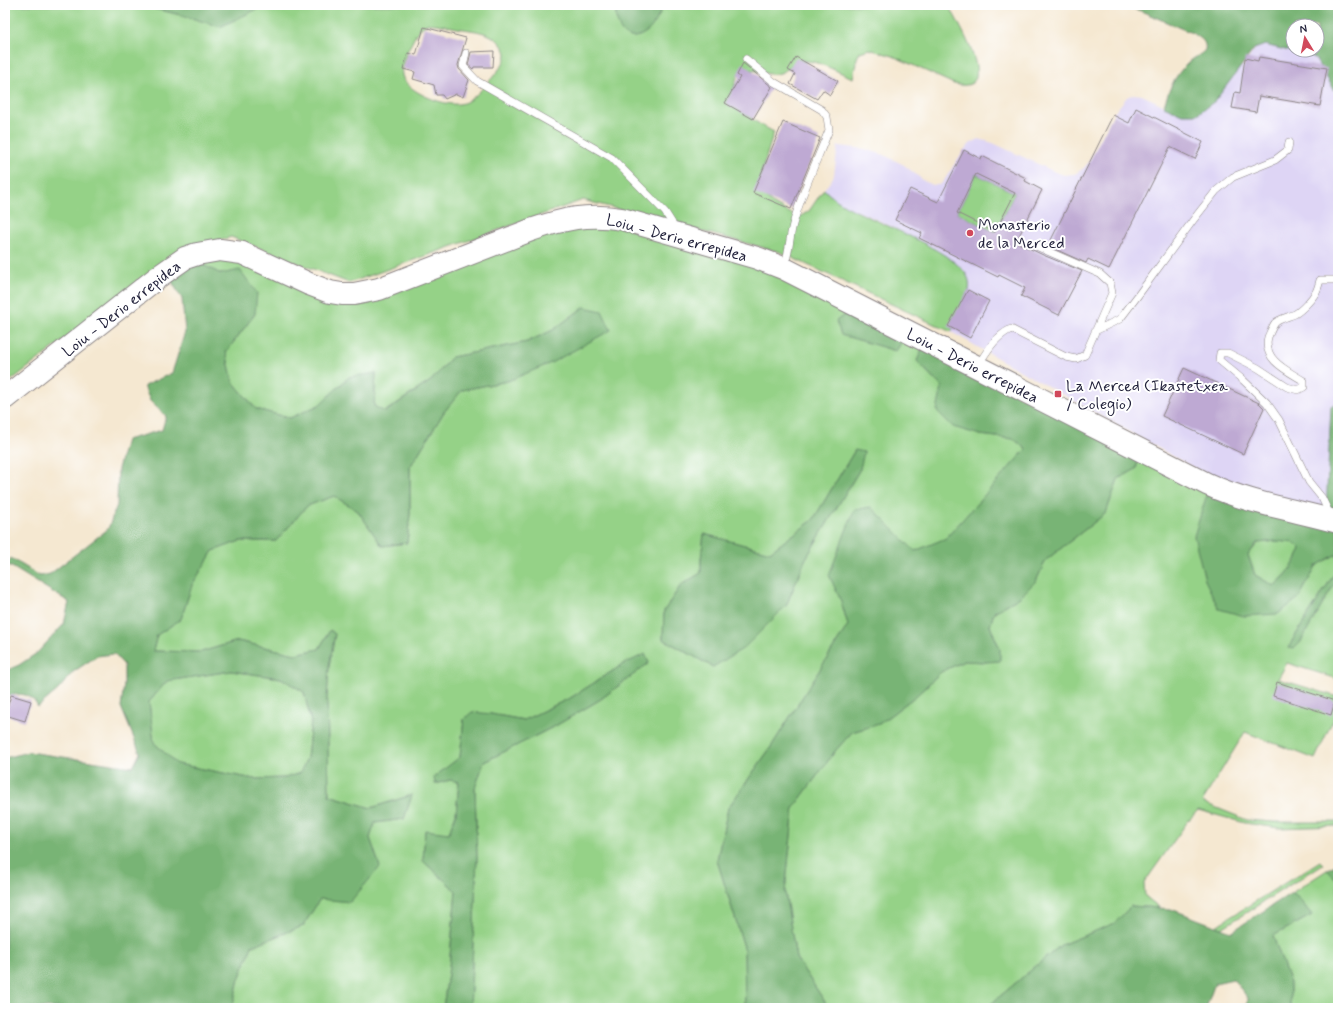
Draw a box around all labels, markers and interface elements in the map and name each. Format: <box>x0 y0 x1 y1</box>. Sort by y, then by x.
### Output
north arrow <box>1285 18 1325 58</box>
text: N <box>1299 22 1308 37</box>
street label: Loiu - Derio errepidea <box>604 209 750 267</box>
place label: Monasterio de la Merced <box>978 215 1064 254</box>
marker: Monasterio de la Merced <box>965 228 975 238</box>
street label: Loiu - Derio errepidea <box>58 256 186 362</box>
street label: Loiu - Derio errepidea <box>903 324 1042 409</box>
place label: La Merced (Ikastetxea / Colegio) <box>1066 376 1228 416</box>
marker: La Merced (Ikastetxea / Colegio) <box>1053 389 1063 399</box>

